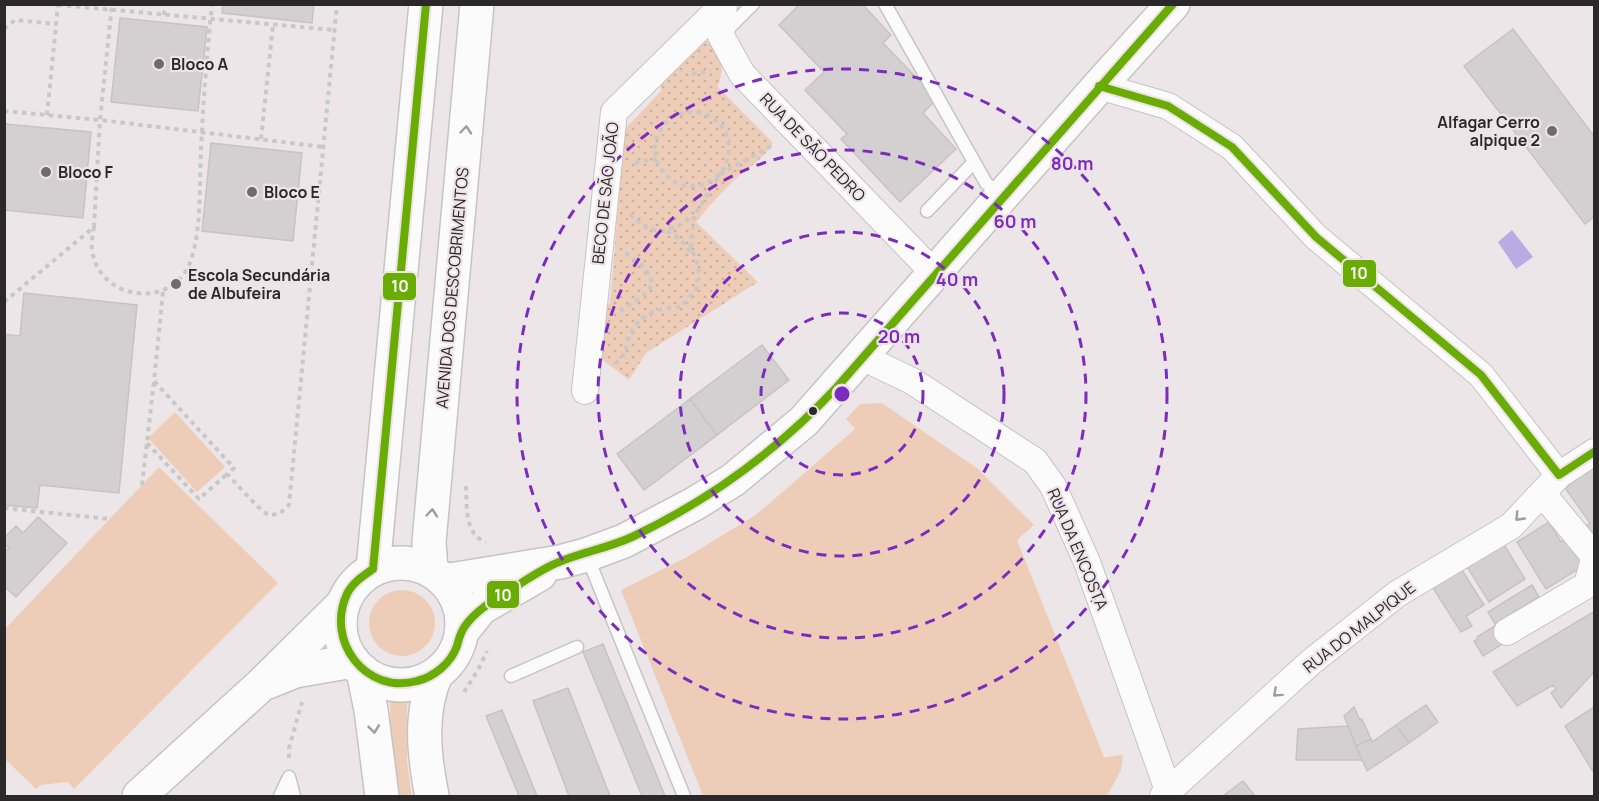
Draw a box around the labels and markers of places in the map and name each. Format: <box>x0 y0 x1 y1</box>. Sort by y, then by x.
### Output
place label: Bloco A <box>171 53 229 75</box>
marker: Bloco A <box>152 57 166 71</box>
place label: Alfagar Cerro alpique 2 <box>1437 111 1540 151</box>
marker: Alfagar Cerro alpique 2 <box>1545 124 1559 138</box>
place label: Bloco F <box>58 161 114 183</box>
marker: Bloco F <box>39 165 53 179</box>
place label: Bloco E <box>264 181 320 203</box>
marker: Bloco E <box>245 185 259 199</box>
place label: Escola Secundária de Albufeira <box>188 264 330 304</box>
marker: Escola Secundária de Albufeira <box>169 277 183 291</box>
centre of rings <box>832 384 852 404</box>
unlabelled marker <box>807 405 819 417</box>

